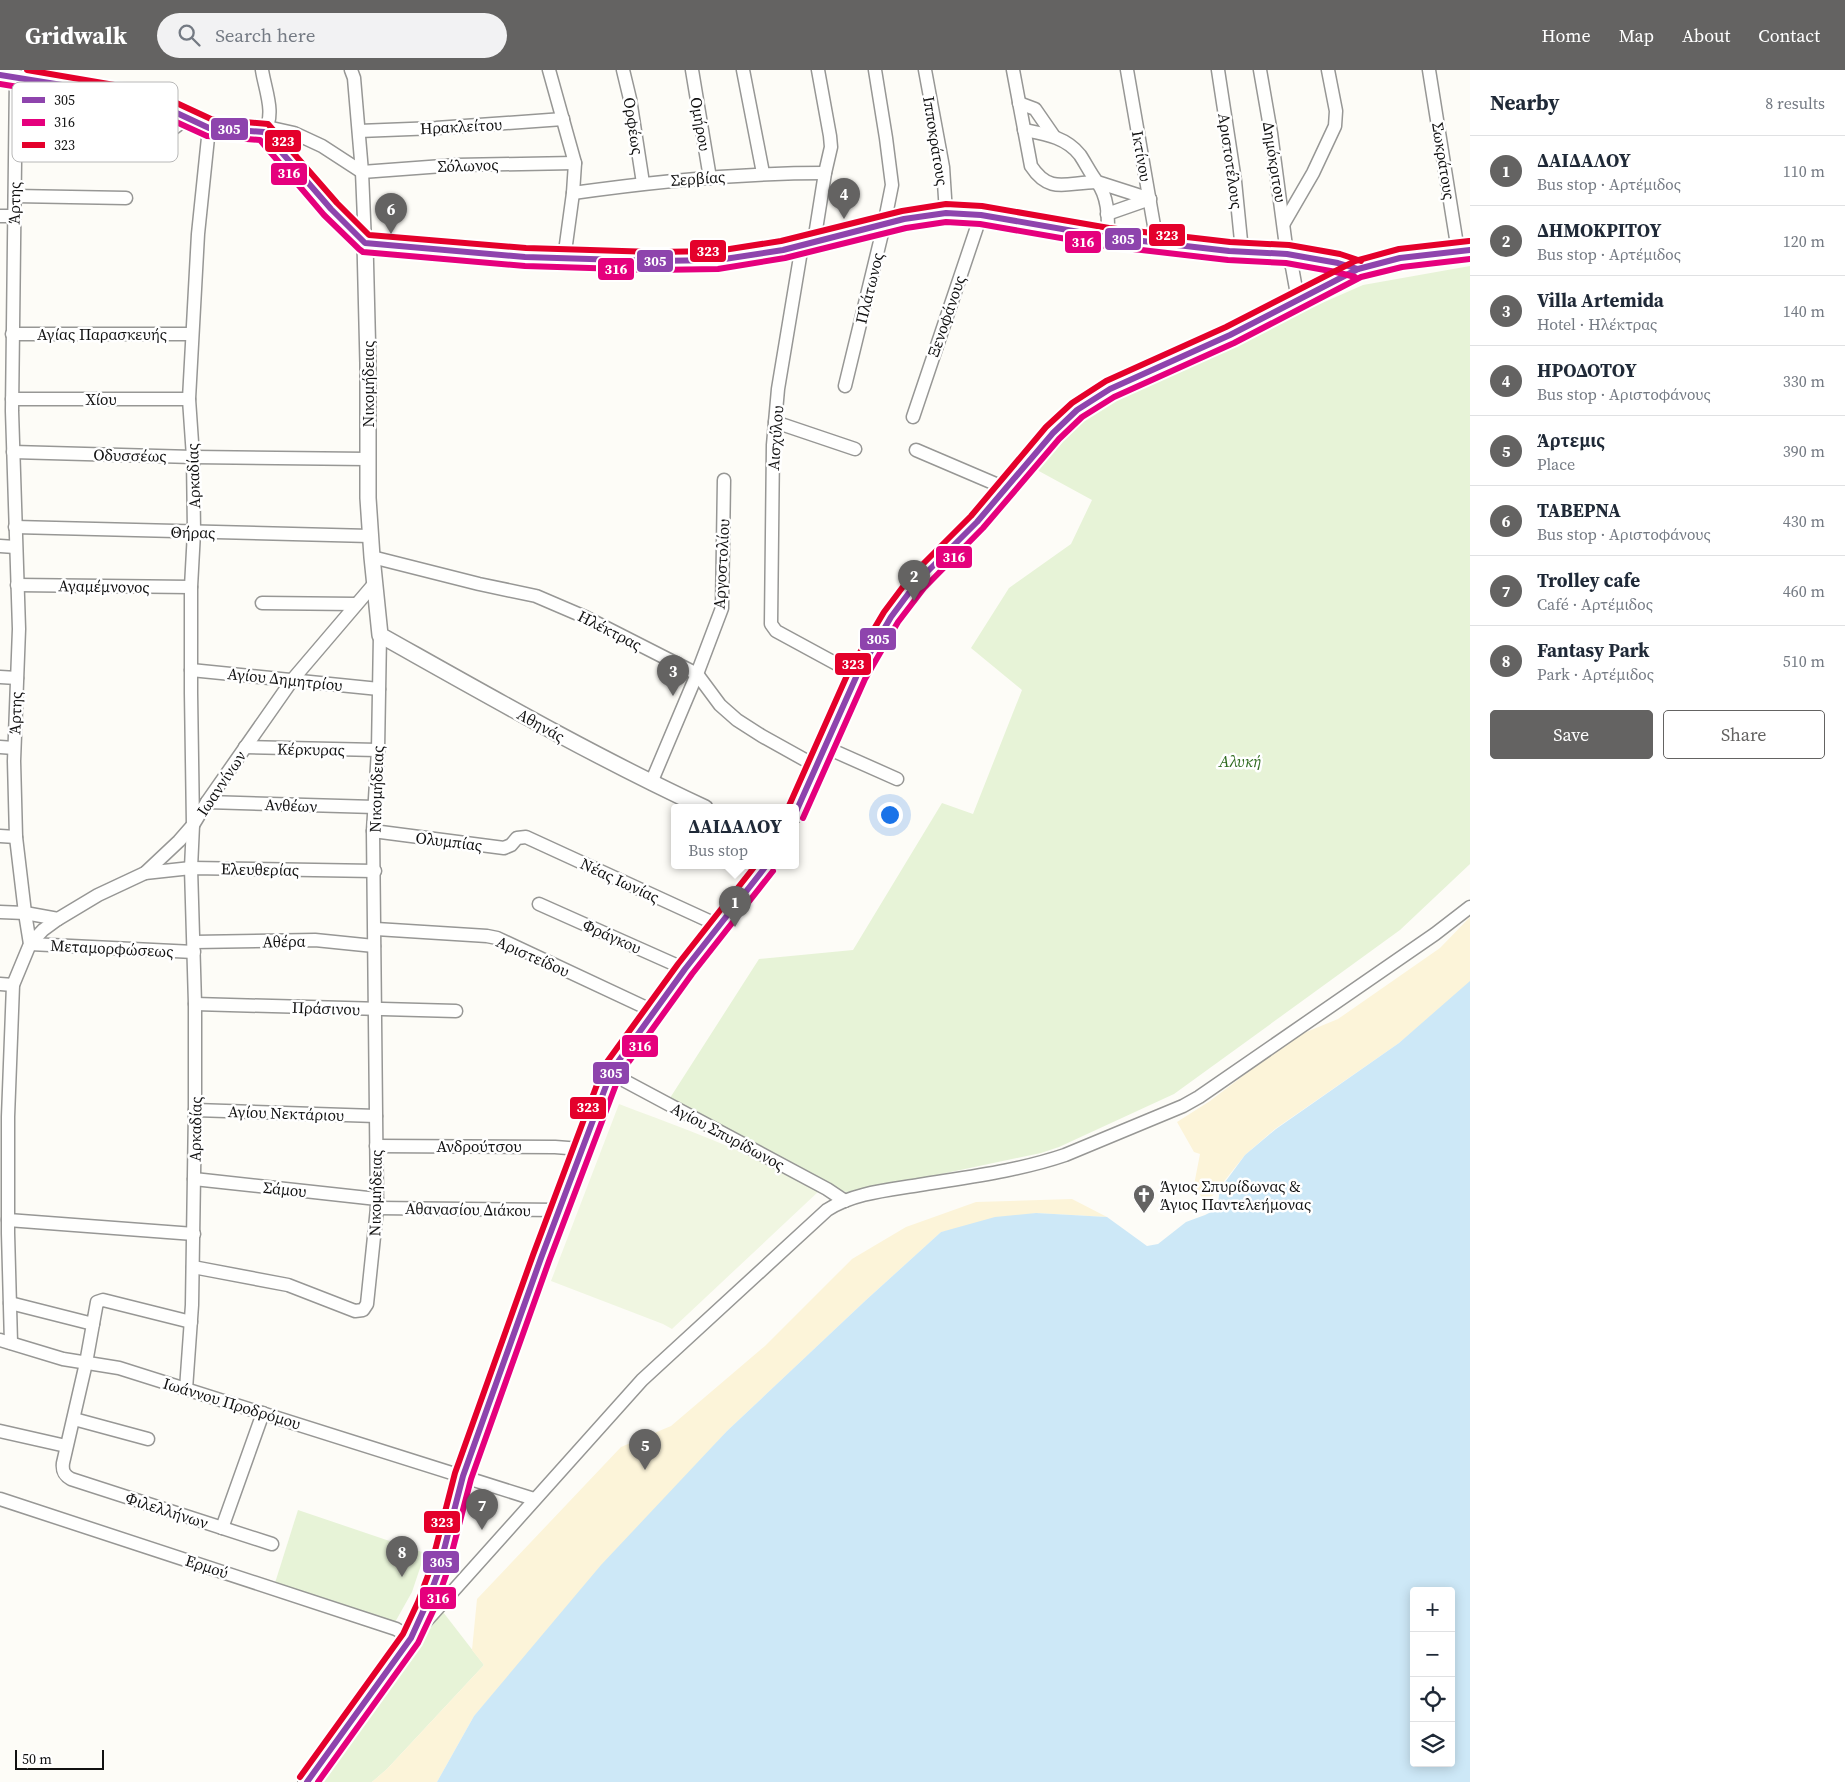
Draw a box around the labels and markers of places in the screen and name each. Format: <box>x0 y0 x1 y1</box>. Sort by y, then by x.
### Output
pin: 4 <box>828 178 860 219</box>
pin: 6 <box>375 193 407 234</box>
pin: 2 <box>898 560 930 601</box>
pin: 3 <box>657 655 689 696</box>
pin: 1 <box>719 886 751 927</box>
place label: Άγιος Σπυρίδωνας & Άγιος Παντελεήμονας <box>1160 1175 1311 1215</box>
church icon: Άγιος Σπυρίδωνας & Άγιος Παντελεήμονας <box>1132 1183 1156 1214</box>
pin: 5 <box>629 1429 661 1470</box>
pin: 7 <box>466 1489 498 1530</box>
pin: 8 <box>386 1536 418 1577</box>

